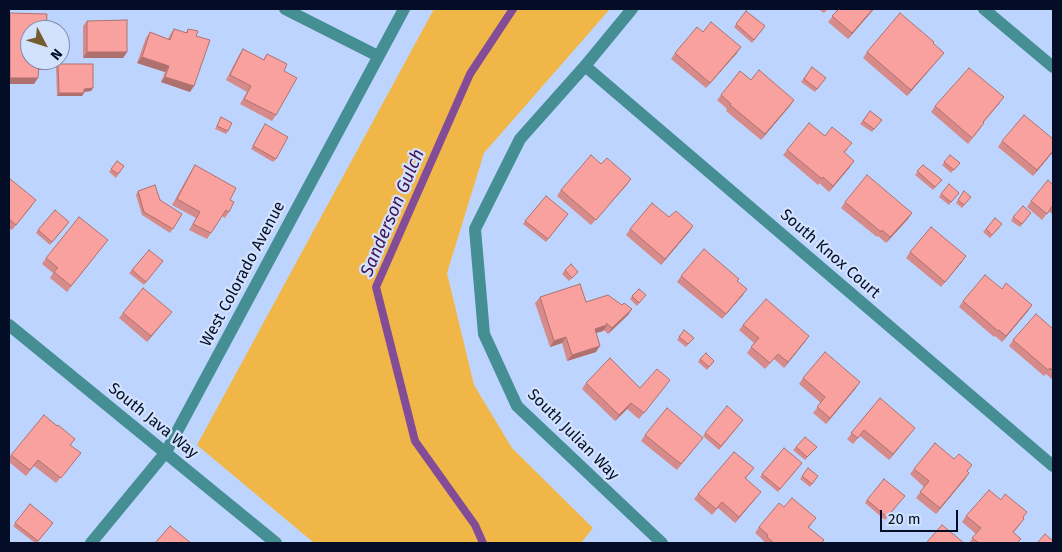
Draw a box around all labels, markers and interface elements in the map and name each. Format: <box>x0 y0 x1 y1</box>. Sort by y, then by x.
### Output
north arrow <box>20 20 70 70</box>
text: N <box>47 45 66 63</box>
water label: Sanderson Gulch <box>356 146 430 280</box>
street label: West Colorado Avenue <box>197 198 289 350</box>
street label: South Knox Court <box>776 205 884 303</box>
street label: South Java Way <box>104 379 202 463</box>
street label: South Julian Way <box>523 385 623 485</box>
scale bar <box>882 500 960 532</box>
text: 20 m <box>888 510 921 528</box>

